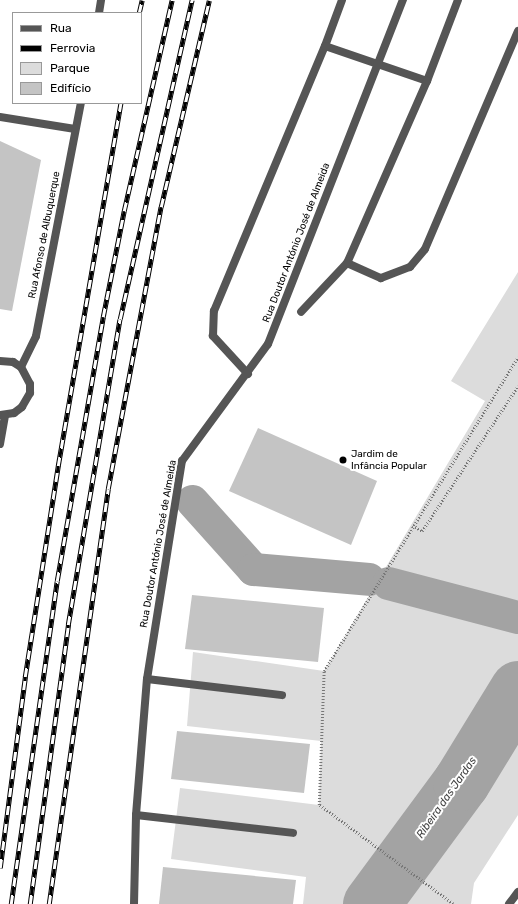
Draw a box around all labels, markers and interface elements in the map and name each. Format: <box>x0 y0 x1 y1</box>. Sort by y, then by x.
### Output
legend <box>12 12 142 104</box>
text: Rua <box>50 21 72 35</box>
text: Ferrovia <box>50 41 95 55</box>
text: Parque <box>50 61 90 75</box>
text: Edifício <box>50 81 91 95</box>
street label: Rua Doutor António José de Almeida <box>261 161 333 325</box>
street label: Rua Afonso de Albuquerque <box>27 170 63 300</box>
place label: Jardim de Infância Popular <box>351 448 427 472</box>
marker: Jardim de Infância Popular <box>338 455 348 465</box>
street label: Rua Doutor António José de Almeida <box>138 459 180 629</box>
water label: Ribeira das Jardas <box>414 755 480 841</box>

